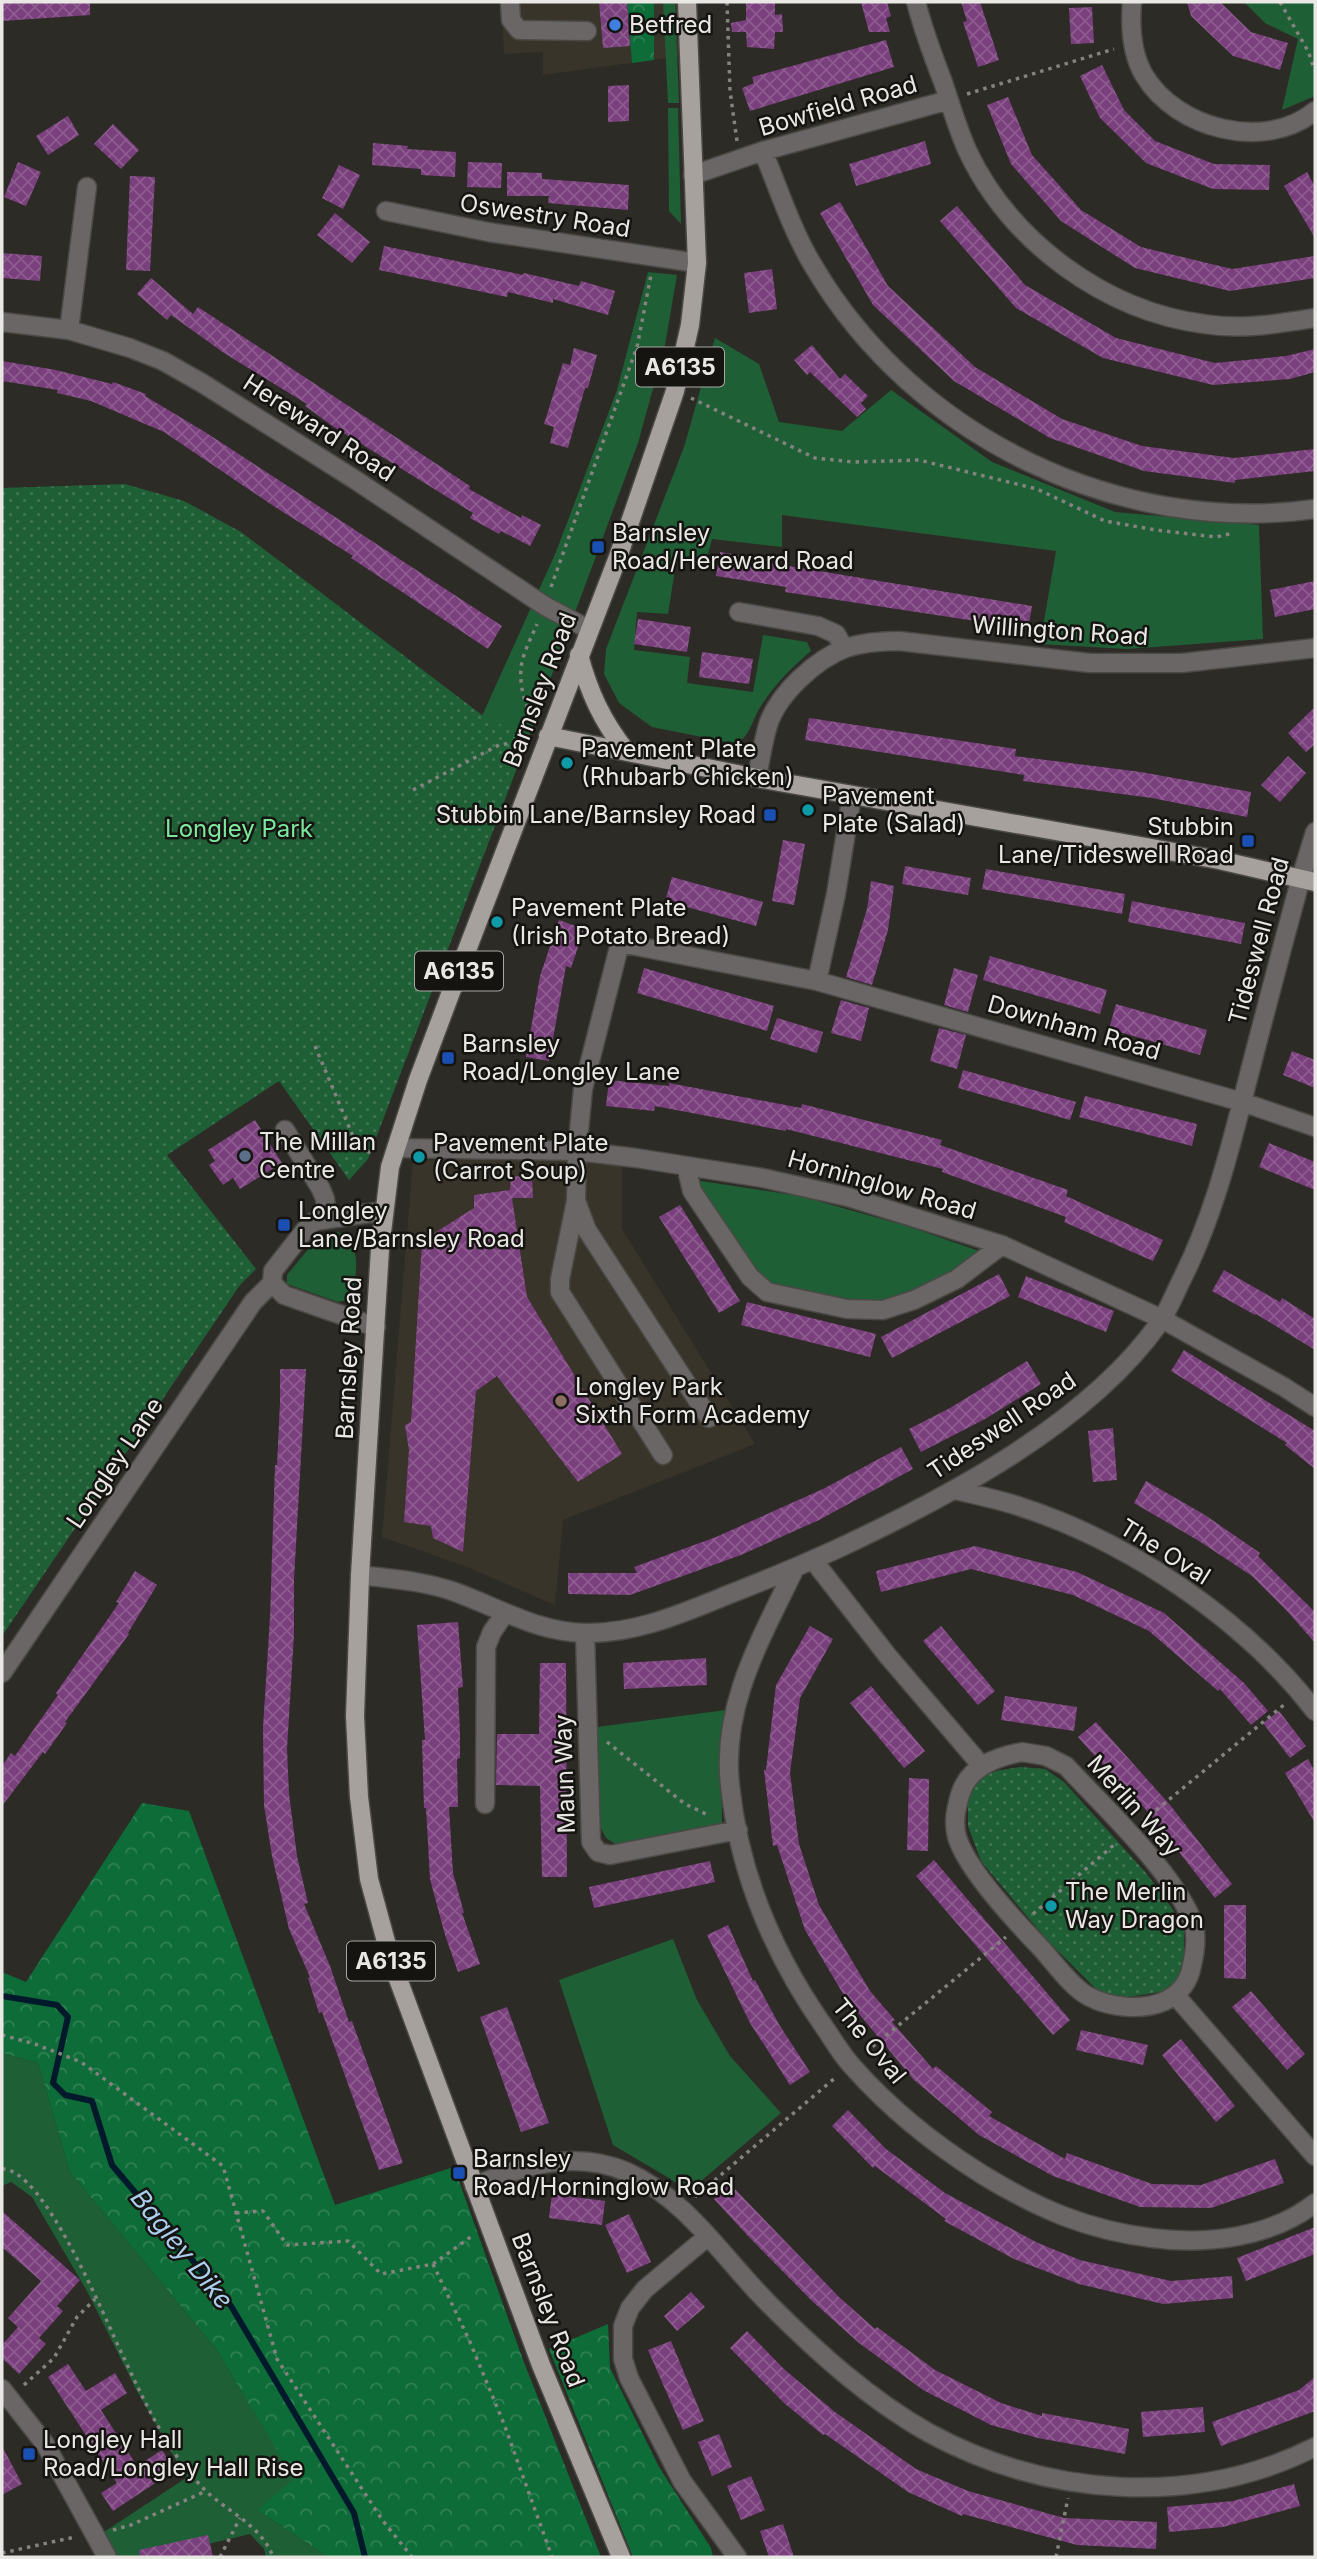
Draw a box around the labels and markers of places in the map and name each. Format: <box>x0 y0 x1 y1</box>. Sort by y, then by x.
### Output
place label: Betfred <box>629 10 712 39</box>
marker: Betfred <box>607 17 623 33</box>
place label: Barnsley Road/Hereward Road <box>612 518 854 575</box>
marker: Barnsley Road/Hereward Road <box>590 539 606 555</box>
place label: Pavement Plate (Rhubarb Chicken) <box>581 734 794 791</box>
marker: Pavement Plate (Rhubarb Chicken) <box>559 755 575 771</box>
place label: Pavement Plate (Salad) <box>822 781 965 838</box>
place label: Stubbin Lane/Barnsley Road <box>436 800 756 829</box>
marker: Pavement Plate (Salad) <box>800 802 816 818</box>
marker: Stubbin Lane/Barnsley Road <box>762 807 778 823</box>
place label: Stubbin Lane/Tideswell Road <box>998 812 1234 869</box>
marker: Stubbin Lane/Tideswell Road <box>1240 833 1256 849</box>
place label: Pavement Plate (Irish Potato Bread) <box>511 893 730 950</box>
marker: Pavement Plate (Irish Potato Bread) <box>489 914 505 930</box>
place label: Barnsley Road/Longley Lane <box>462 1029 680 1086</box>
marker: Barnsley Road/Longley Lane <box>440 1050 456 1066</box>
place label: The Millan Centre <box>259 1127 376 1184</box>
place label: Pavement Plate (Carrot Soup) <box>433 1128 609 1185</box>
marker: The Millan Centre <box>237 1148 253 1164</box>
marker: Pavement Plate (Carrot Soup) <box>411 1149 427 1165</box>
place label: Longley Lane/Barnsley Road <box>298 1196 525 1253</box>
marker: Longley Lane/Barnsley Road <box>276 1217 292 1233</box>
place label: Longley Park Sixth Form Academy <box>575 1372 810 1429</box>
marker: Longley Park Sixth Form Academy <box>553 1393 569 1409</box>
place label: The Merlin Way Dragon <box>1065 1877 1204 1934</box>
marker: The Merlin Way Dragon <box>1043 1898 1059 1914</box>
place label: Barnsley Road/Horninglow Road <box>473 2144 734 2201</box>
marker: Barnsley Road/Horninglow Road <box>451 2165 467 2181</box>
place label: Longley Hall Road/Longley Hall Rise <box>43 2425 304 2482</box>
marker: Longley Hall Road/Longley Hall Rise <box>21 2446 37 2462</box>

